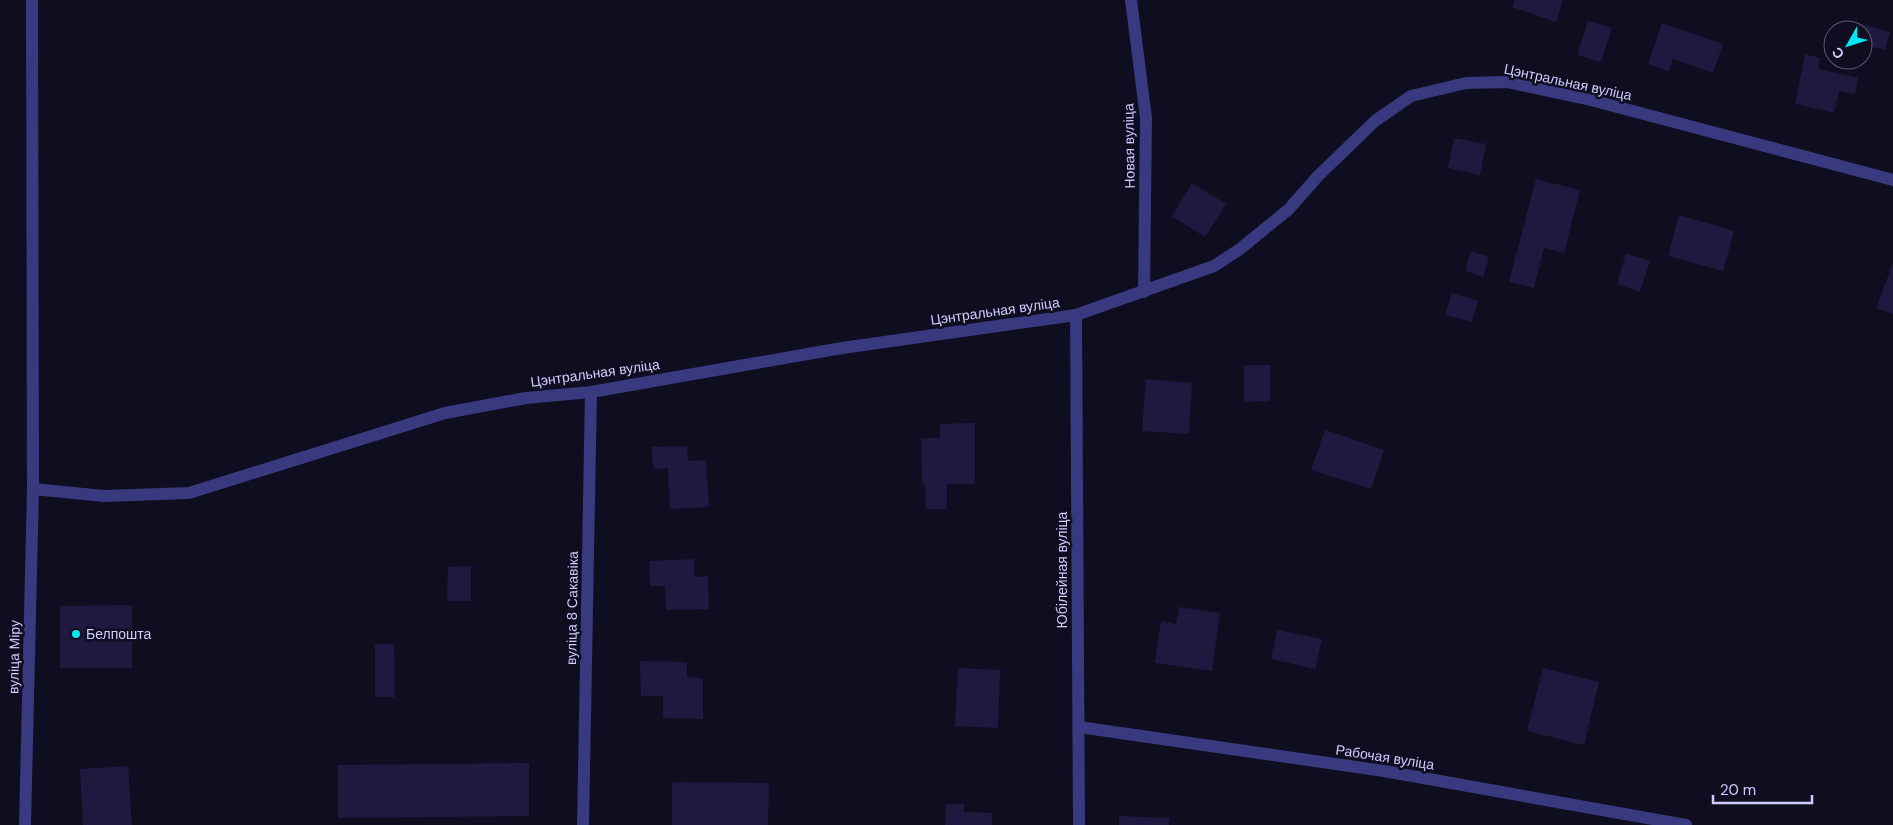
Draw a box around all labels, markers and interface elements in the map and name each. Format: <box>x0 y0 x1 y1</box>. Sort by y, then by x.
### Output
north arrow <box>1823 20 1873 70</box>
text: С <box>1828 44 1848 63</box>
street label: Цэнтральная вуліца <box>1502 60 1634 104</box>
street label: Новая вуліца <box>1119 103 1139 189</box>
street label: Цэнтральная вуліца <box>929 293 1061 329</box>
street label: Цэнтральная вуліца <box>529 355 661 391</box>
street label: Юбілейная вуліца <box>1053 511 1071 628</box>
street label: вуліца 8 Сакавіка <box>562 551 582 665</box>
street label: вуліца Міру <box>4 620 24 694</box>
place label: Белпошта <box>86 625 152 643</box>
marker: Белпошта <box>70 628 82 640</box>
street label: Рабочая вуліца <box>1334 740 1436 774</box>
scale bar <box>1713 772 1812 804</box>
text: 20 m <box>1720 780 1756 800</box>

